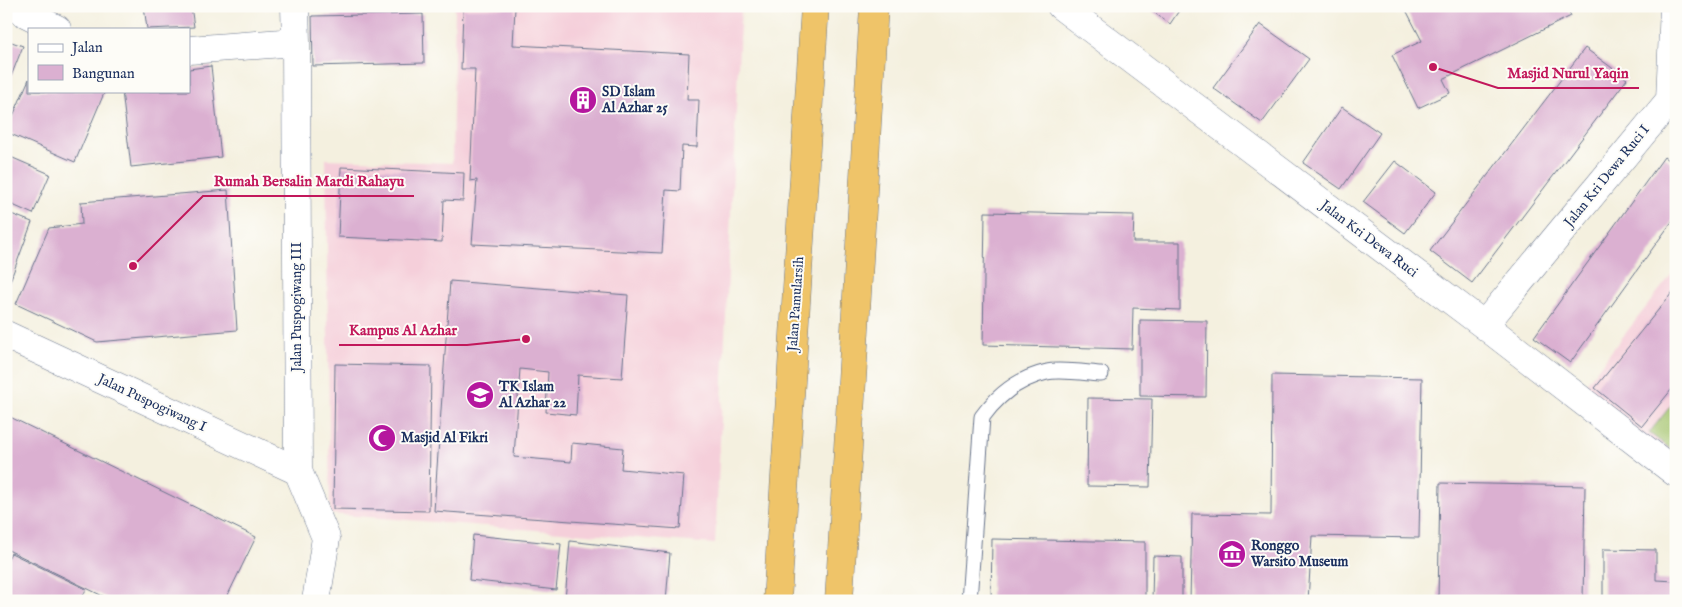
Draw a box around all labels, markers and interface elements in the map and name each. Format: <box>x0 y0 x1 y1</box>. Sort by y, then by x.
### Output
legend <box>28 28 190 92</box>
text: Jalan <box>70 38 103 57</box>
callout: Masjid Nurul Yaqin <box>1498 58 1639 88</box>
text: Bangunan <box>72 64 135 83</box>
text: Masjid Nurul Yaqin <box>1507 64 1629 83</box>
place label: SD Islam Al Azhar 25 <box>601 83 668 117</box>
building icon: SD Islam Al Azhar 25 <box>568 85 598 115</box>
street label: Jalan Kri Dewa Ruci I <box>1559 121 1654 232</box>
callout: Rumah Bersalin Mardi Rahayu <box>203 166 414 196</box>
text: Rumah Bersalin Mardi Rahayu <box>214 172 405 191</box>
street label: Jalan Kri Dewa Ruci <box>1315 195 1422 282</box>
street label: Jalan Puspogiwang III <box>288 242 306 374</box>
street label: Jalan Pamularsih <box>784 255 808 354</box>
callout: Kampus Al Azhar <box>339 315 467 345</box>
text: Kampus Al Azhar <box>349 321 457 340</box>
street label: Jalan Puspogiwang I <box>93 369 209 436</box>
place label: TK Islam Al Azhar 22 <box>498 378 567 412</box>
school or university icon: TK Islam Al Azhar 22 <box>465 380 495 410</box>
mosque icon: Masjid Al Fikri <box>367 423 397 453</box>
place label: Masjid Al Fikri <box>401 429 488 447</box>
place label: Ronggo Warsito Museum <box>1250 537 1349 571</box>
museum icon: Ronggo Warsito Museum <box>1217 539 1247 569</box>

